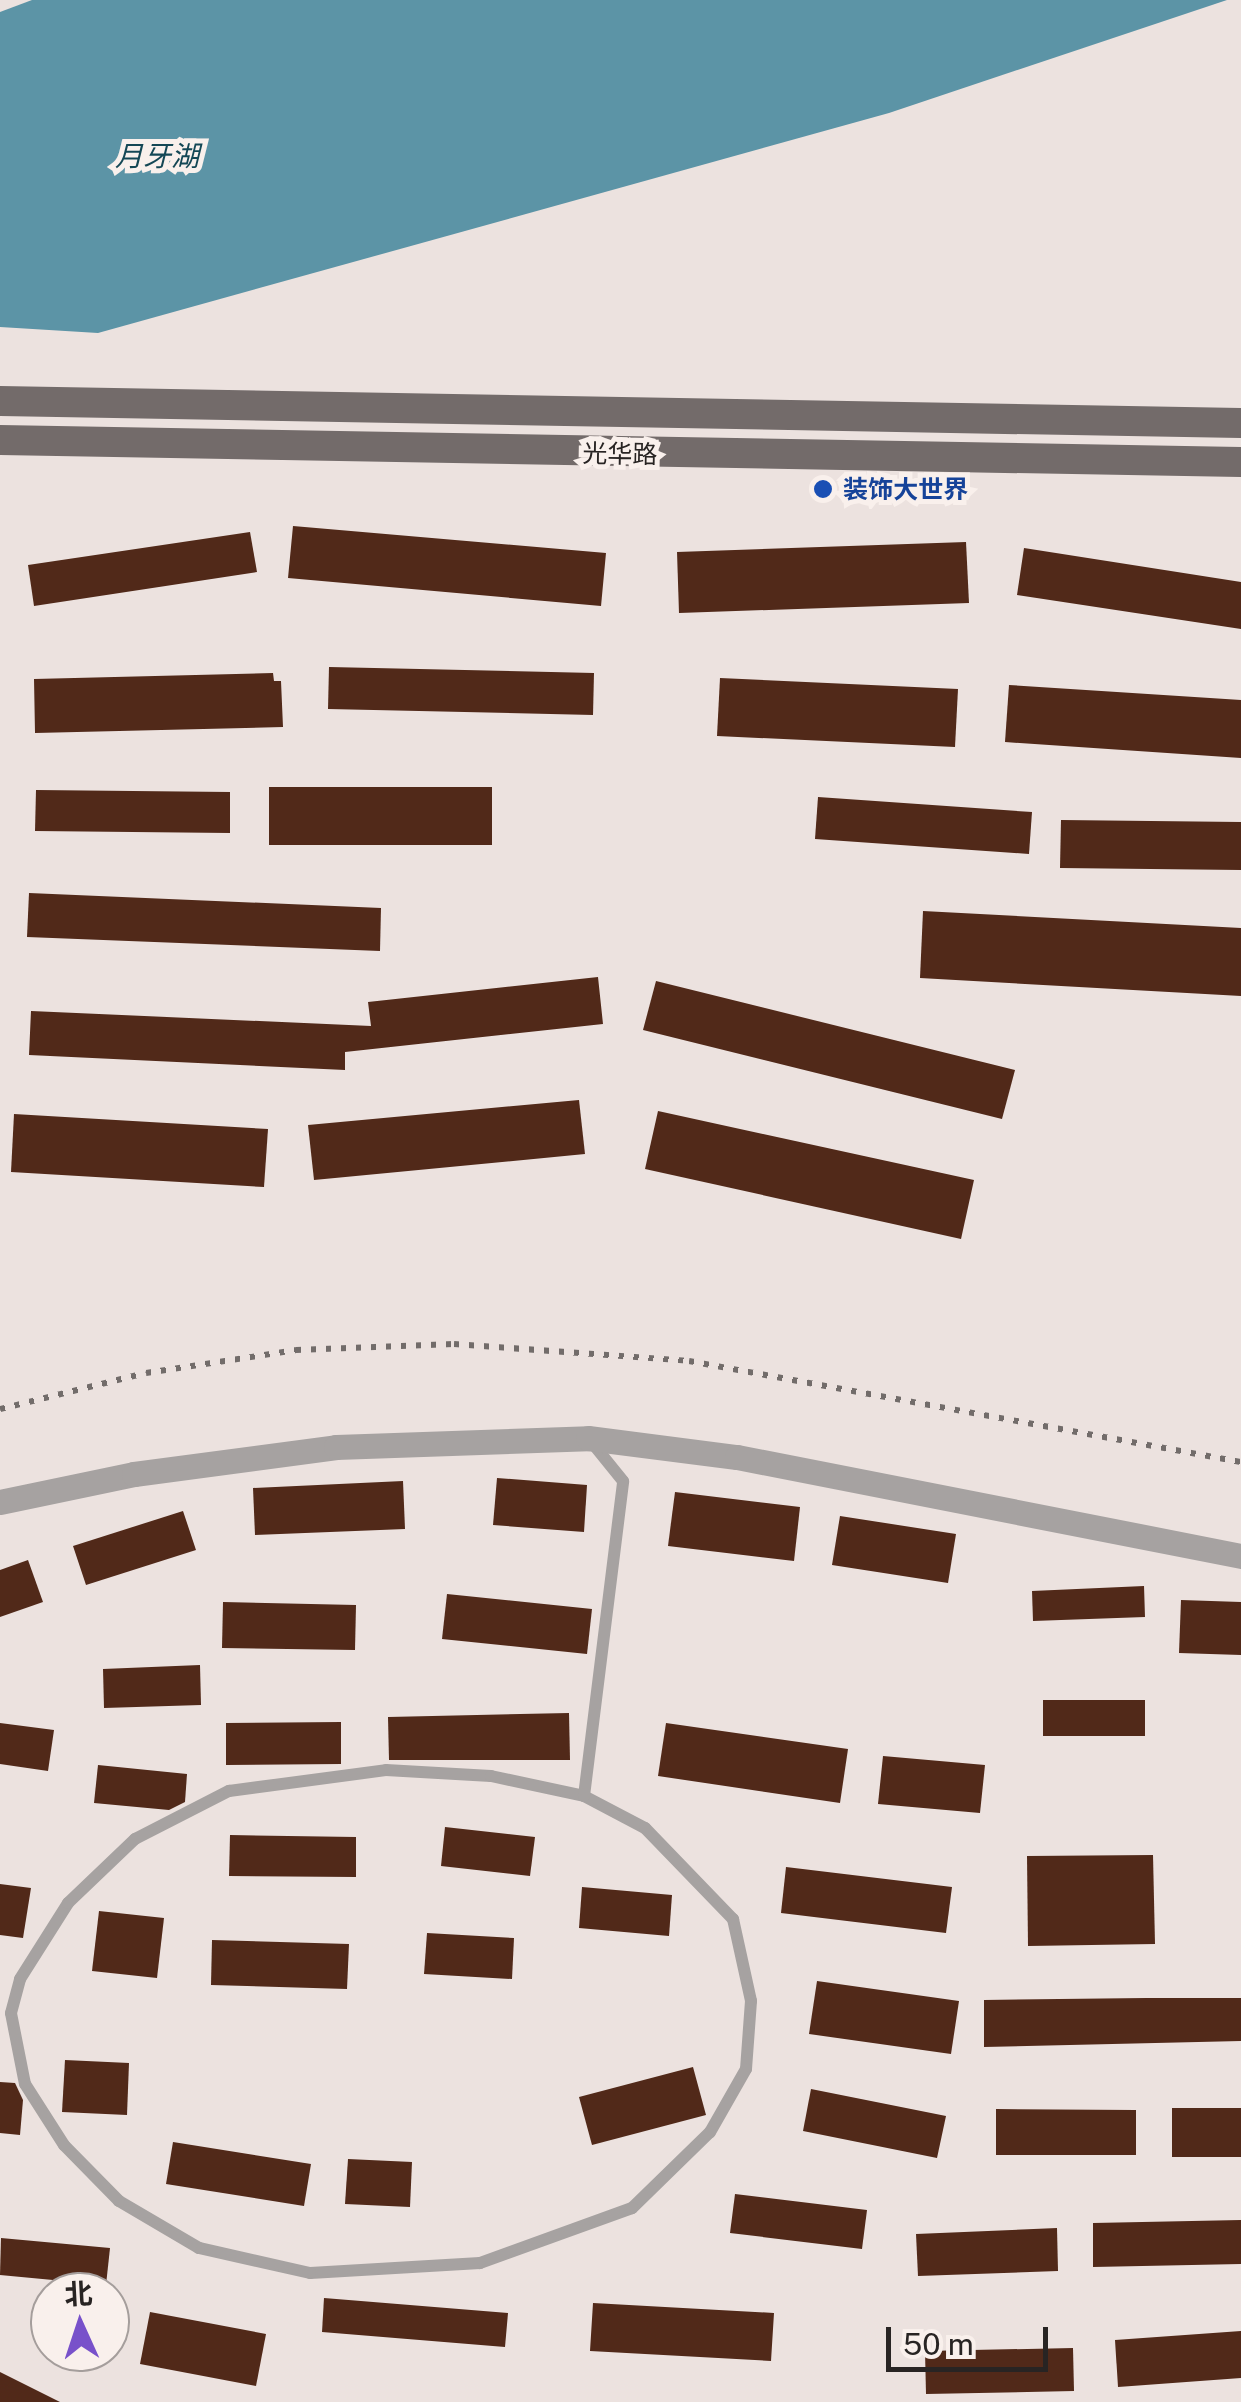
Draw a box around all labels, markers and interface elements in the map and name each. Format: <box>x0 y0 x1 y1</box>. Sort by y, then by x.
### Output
water label: 月牙湖 <box>115 139 199 173</box>
street label: 光华路 <box>582 438 658 470</box>
place label: 装饰大世界 <box>843 474 968 504</box>
marker: 装饰大世界 <box>812 478 834 500</box>
north arrow <box>30 2272 130 2372</box>
text: 北 <box>64 2276 93 2311</box>
scale bar <box>891 2307 1054 2369</box>
text: 50 m <box>903 2326 974 2362</box>

